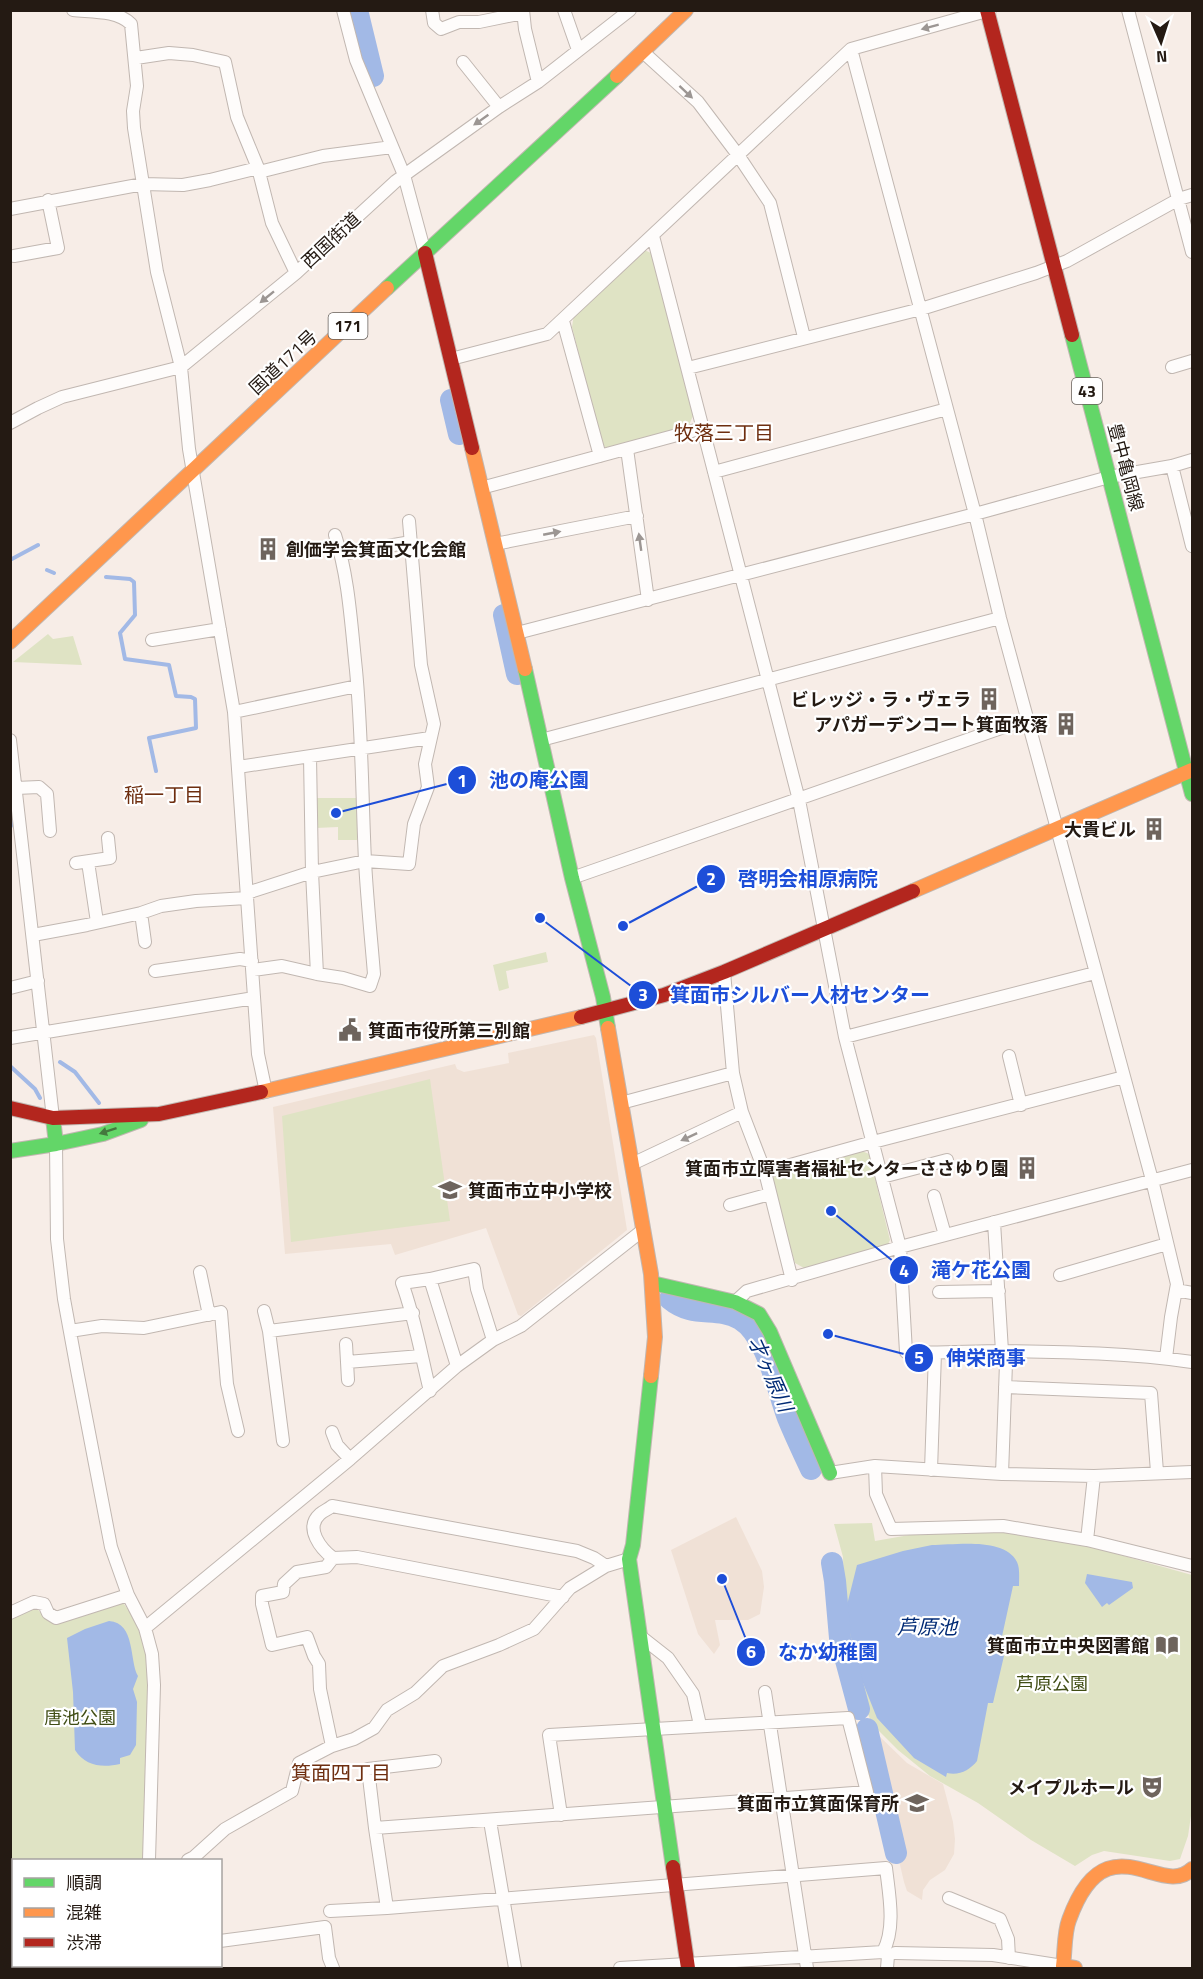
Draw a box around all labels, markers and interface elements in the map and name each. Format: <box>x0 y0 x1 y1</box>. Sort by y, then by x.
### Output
north arrow <box>1131 12 1191 72</box>
one-way arrow <box>921 23 939 32</box>
text: N <box>1156 45 1168 69</box>
one-way arrow <box>679 85 694 99</box>
one-way arrow <box>474 114 490 126</box>
street label: 西国街道 <box>295 206 367 274</box>
one-way arrow <box>259 291 274 303</box>
road number: 171 <box>328 313 368 339</box>
street label: 国道171号 <box>243 323 323 401</box>
road number: 43 <box>1072 378 1102 404</box>
district label: 牧落三丁目 <box>674 417 774 448</box>
street label: 豊中亀岡線 <box>1101 420 1151 514</box>
one-way arrow <box>543 528 562 537</box>
one-way arrow <box>636 533 645 552</box>
building icon: 創価学会箕面文化会館 <box>255 536 281 562</box>
place label: 創価学会箕面文化会館 <box>286 536 466 563</box>
place label: ビレッジ・ラ・ヴェラ <box>791 686 971 713</box>
building icon: ビレッジ・ラ・ヴェラ <box>976 686 1002 712</box>
place label: アパガーデンコート箕面牧落 <box>814 711 1048 738</box>
building icon: アパガーデンコート箕面牧落 <box>1053 711 1079 737</box>
callout: 池の庵公園 <box>447 761 601 799</box>
text: 池の庵公園 <box>489 764 589 795</box>
text: 1 <box>457 767 467 794</box>
district label: 稲一丁目 <box>124 779 204 810</box>
place label: 大貴ビル <box>1064 816 1136 843</box>
building icon: 大貴ビル <box>1141 816 1167 842</box>
callout: 啓明会相原病院 <box>696 860 890 898</box>
text: 啓明会相原病院 <box>738 863 878 894</box>
text: 2 <box>706 865 716 892</box>
callout: 箕面市シルバー人材センター <box>628 976 942 1014</box>
text: 箕面市シルバー人材センター <box>670 979 930 1010</box>
text: 3 <box>638 981 648 1008</box>
public building icon: 箕面市役所第三別館 <box>337 1017 363 1043</box>
place label: 箕面市役所第三別館 <box>368 1017 530 1044</box>
one-way arrow <box>99 1127 117 1137</box>
one-way arrow <box>680 1133 697 1142</box>
place label: 箕面市立障害者福祉センターささゆり園 <box>685 1155 1009 1182</box>
building icon: 箕面市立障害者福祉センターささゆり園 <box>1014 1155 1040 1181</box>
school or university icon: 箕面市立中小学校 <box>437 1177 463 1203</box>
place label: 箕面市立中小学校 <box>468 1177 612 1204</box>
callout: 滝ケ花公園 <box>889 1251 1043 1289</box>
text: 滝ケ花公園 <box>931 1254 1031 1285</box>
text: 4 <box>899 1257 909 1284</box>
water label: 才ヶ原川 <box>741 1331 802 1419</box>
callout: 伸栄商事 <box>904 1339 1038 1377</box>
text: 伸栄商事 <box>946 1342 1026 1373</box>
text: 5 <box>914 1344 924 1371</box>
water label: 芦原池 <box>897 1611 959 1642</box>
place label: 箕面市立中央図書館 <box>987 1632 1149 1659</box>
library icon: 箕面市立中央図書館 <box>1154 1632 1180 1658</box>
callout: なか幼稚園 <box>736 1633 890 1671</box>
text: なか幼稚園 <box>778 1636 878 1667</box>
text: 6 <box>746 1638 756 1665</box>
park label: 芦原公園 <box>1016 1670 1088 1697</box>
park label: 唐池公園 <box>44 1704 116 1731</box>
district label: 箕面四丁目 <box>291 1757 391 1788</box>
place label: メイプルホール <box>1008 1774 1134 1801</box>
theatre icon: メイプルホール <box>1139 1774 1165 1800</box>
place label: 箕面市立箕面保育所 <box>737 1790 899 1817</box>
school or university icon: 箕面市立箕面保育所 <box>904 1790 930 1816</box>
legend <box>12 1859 222 1967</box>
text: 順調 <box>66 1869 102 1896</box>
text: 混雑 <box>66 1899 102 1926</box>
text: 渋滞 <box>66 1929 102 1956</box>

